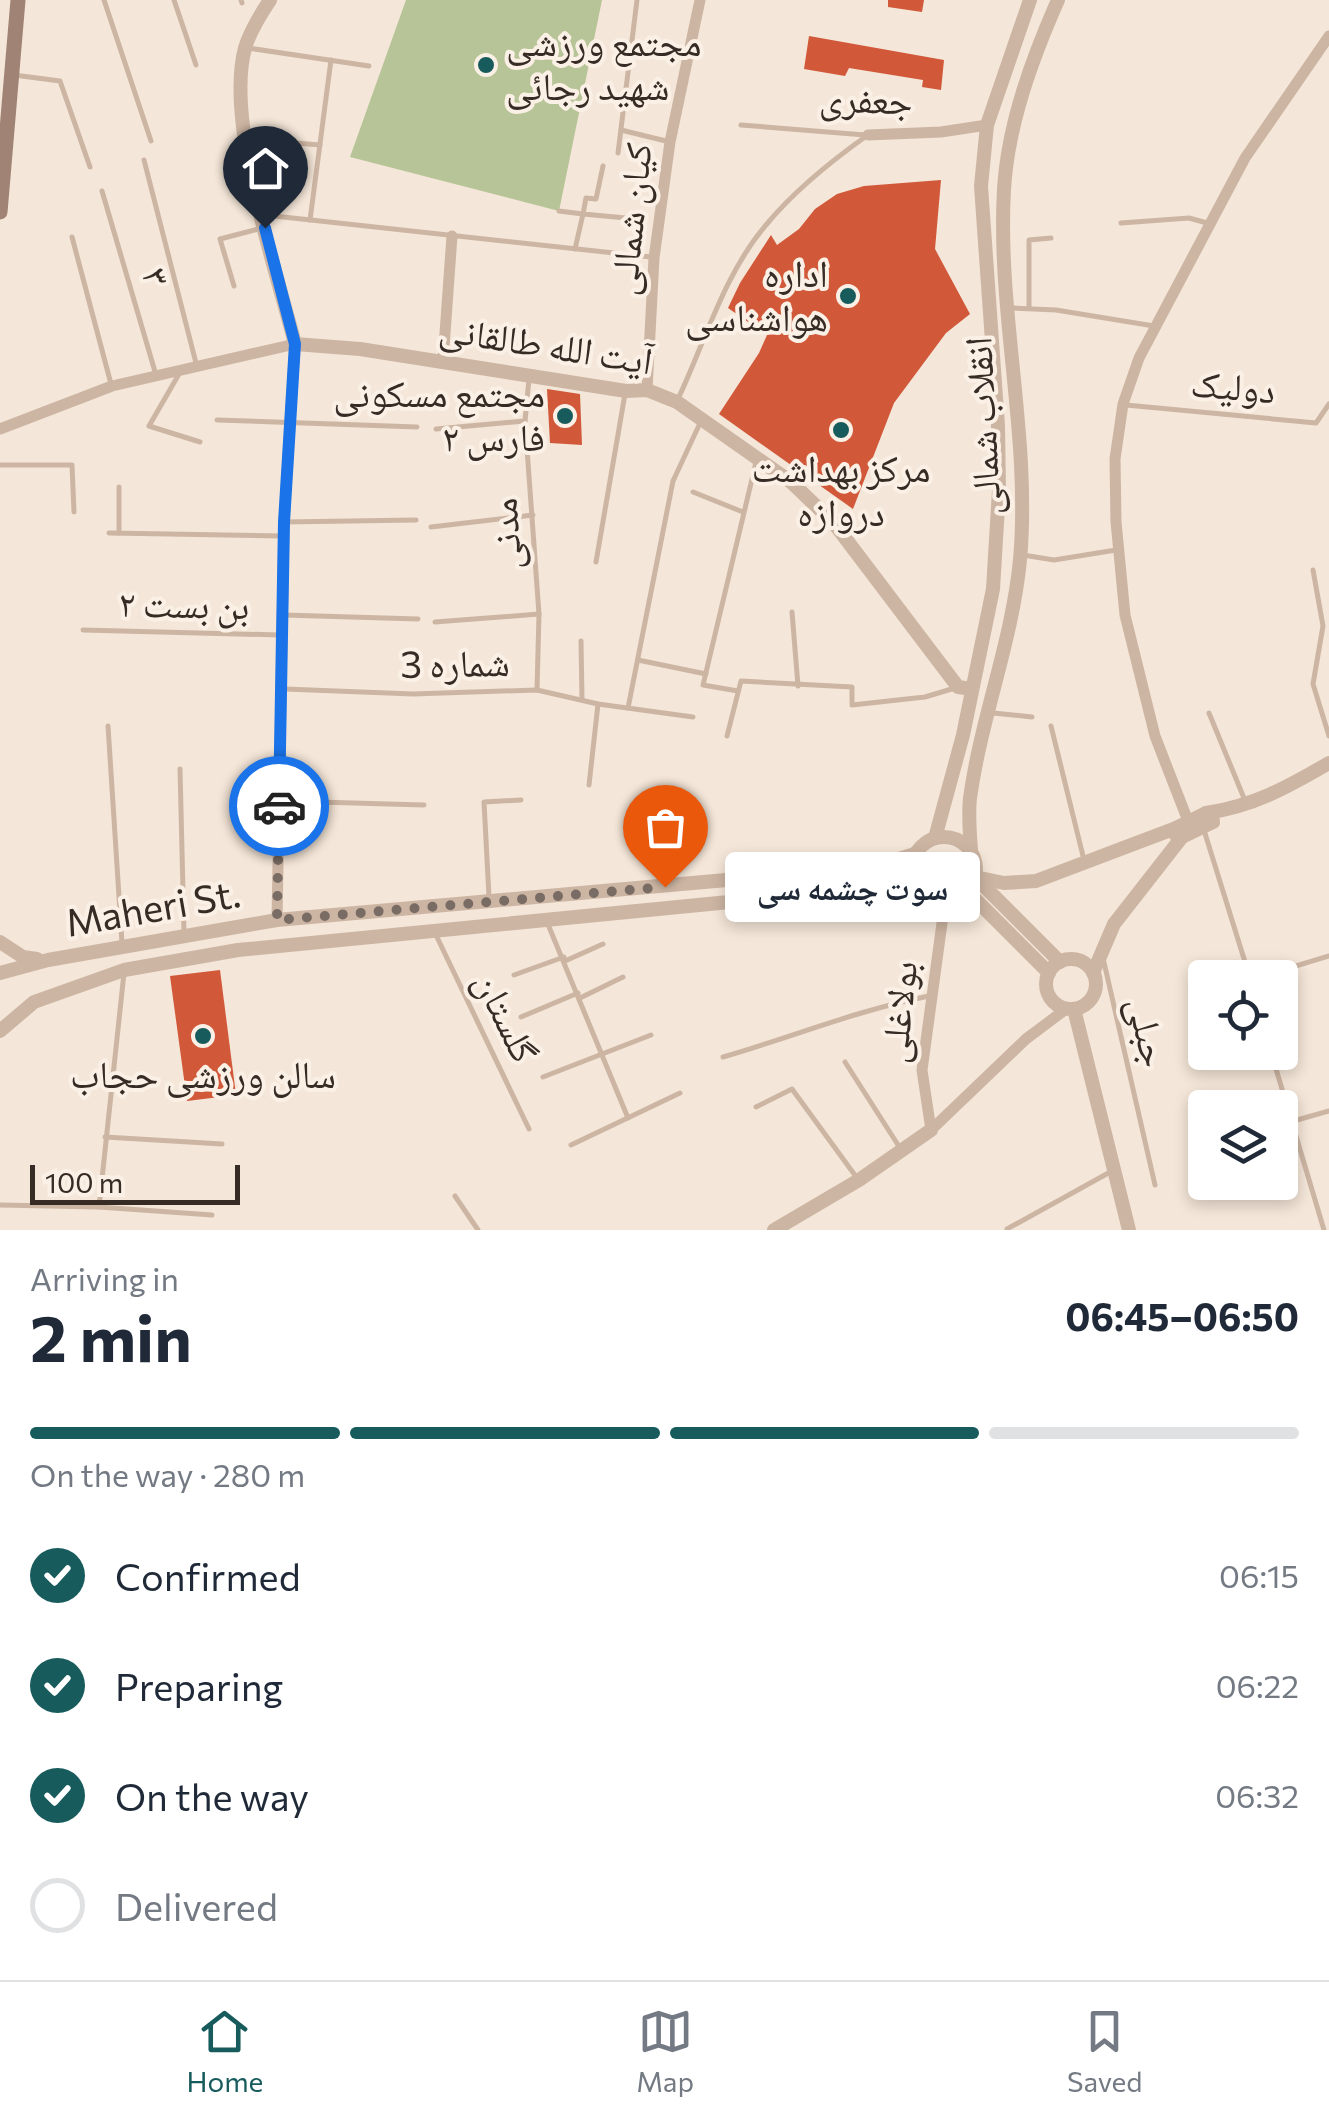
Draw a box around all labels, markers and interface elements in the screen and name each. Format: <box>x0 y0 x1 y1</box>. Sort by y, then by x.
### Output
place label: مجتمع ورزشی شهید رجائی <box>506 17 702 110</box>
marker: مجتمع ورزشی شهید رجائی <box>475 54 497 76</box>
street label: جعفری <box>818 72 914 125</box>
pin <box>223 126 308 229</box>
street label: کیان شمالی <box>597 140 662 298</box>
icon: home <box>238 141 293 196</box>
place label: اداره هواشناسی <box>685 248 828 341</box>
street label: ۳ <box>133 262 183 291</box>
marker: اداره هواشناسی <box>837 285 859 307</box>
street label: آیت الله طالقانی <box>436 303 658 385</box>
street label: انقلاب شمالی <box>952 336 1011 516</box>
street label: دولیک <box>1189 357 1277 412</box>
place label: مجتمع مسکونی فارس ۲ <box>333 368 545 461</box>
marker: مجتمع مسکونی فارس ۲ <box>554 405 576 427</box>
marker: مرکز بهداشت دروازه <box>830 419 852 441</box>
place label: مرکز بهداشت دروازه <box>751 443 931 534</box>
street label: مدنی <box>478 497 531 572</box>
street label: بن بست ۲ <box>118 578 250 629</box>
street label: شماره 3 <box>400 637 510 686</box>
courier <box>229 756 329 856</box>
icon: car <box>252 779 307 834</box>
pin <box>623 785 708 888</box>
icon: bag <box>638 800 693 855</box>
callout: سوت چشمه سی <box>725 852 980 922</box>
text: سوت چشمه سی <box>757 867 948 907</box>
street label: Maheri St. <box>62 868 244 945</box>
street label: بولاغلی <box>868 958 927 1065</box>
map controls <box>1188 960 1298 1200</box>
button: locate <box>1188 960 1298 1070</box>
street label: گلستان <box>464 963 550 1070</box>
street label: جبلی <box>1118 992 1181 1072</box>
marker: سالن ورزشی حجاب <box>192 1025 214 1047</box>
place label: سالن ورزشی حجاب <box>70 1049 336 1098</box>
button: layers <box>1188 1090 1298 1200</box>
scale bar <box>30 1160 240 1204</box>
text: 100 m <box>45 1165 123 1199</box>
text: Arriving in <box>30 1258 179 1298</box>
text: 06:45–06:50 <box>1065 1292 1299 1339</box>
text: 2 min <box>30 1296 192 1375</box>
text: On the way · 280 m <box>30 1454 305 1494</box>
icon: check <box>30 1548 85 1603</box>
text: Confirmed <box>115 1552 301 1599</box>
text: 06:15 <box>1219 1555 1299 1595</box>
icon: check <box>30 1658 85 1713</box>
text: Preparing <box>115 1662 283 1709</box>
text: 06:22 <box>1216 1665 1299 1705</box>
icon: check <box>30 1768 85 1823</box>
text: On the way <box>115 1772 309 1819</box>
text: 06:32 <box>1215 1775 1299 1815</box>
text: Delivered <box>115 1882 278 1929</box>
tab: Home <box>186 2004 263 2098</box>
tab: Map <box>636 2004 694 2098</box>
tab: Saved <box>1067 2004 1143 2098</box>

